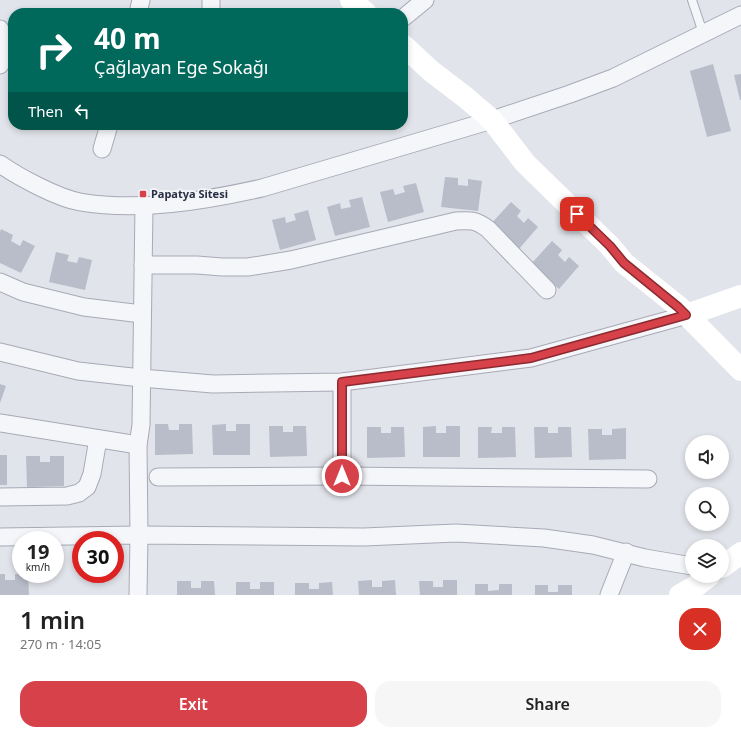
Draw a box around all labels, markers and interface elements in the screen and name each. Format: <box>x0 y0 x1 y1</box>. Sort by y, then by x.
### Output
text: 40 m <box>94 19 161 57</box>
icon: right <box>28 24 80 76</box>
text: Çağlayan Ege Sokağı <box>94 55 268 79</box>
icon: left <box>71 100 93 122</box>
text: Then <box>28 101 63 121</box>
place label: Papatya Sitesi <box>151 186 228 201</box>
marker: Papatya Sitesi <box>138 189 148 199</box>
pin <box>560 197 594 231</box>
icon: arrive <box>566 203 588 225</box>
map controls <box>685 435 729 583</box>
button: sound <box>685 435 729 479</box>
position arrow <box>321 455 363 497</box>
button: search <box>685 487 729 531</box>
speed limit sign: 30 <box>72 531 124 583</box>
text: 19 <box>27 538 49 565</box>
button: layers <box>685 539 729 583</box>
text: km/h <box>26 560 50 574</box>
text: 1 min <box>20 603 85 636</box>
button: close <box>679 608 721 650</box>
text: 270 m · 14:05 <box>20 635 101 653</box>
button: Exit <box>20 681 367 727</box>
button: Share <box>375 681 721 727</box>

